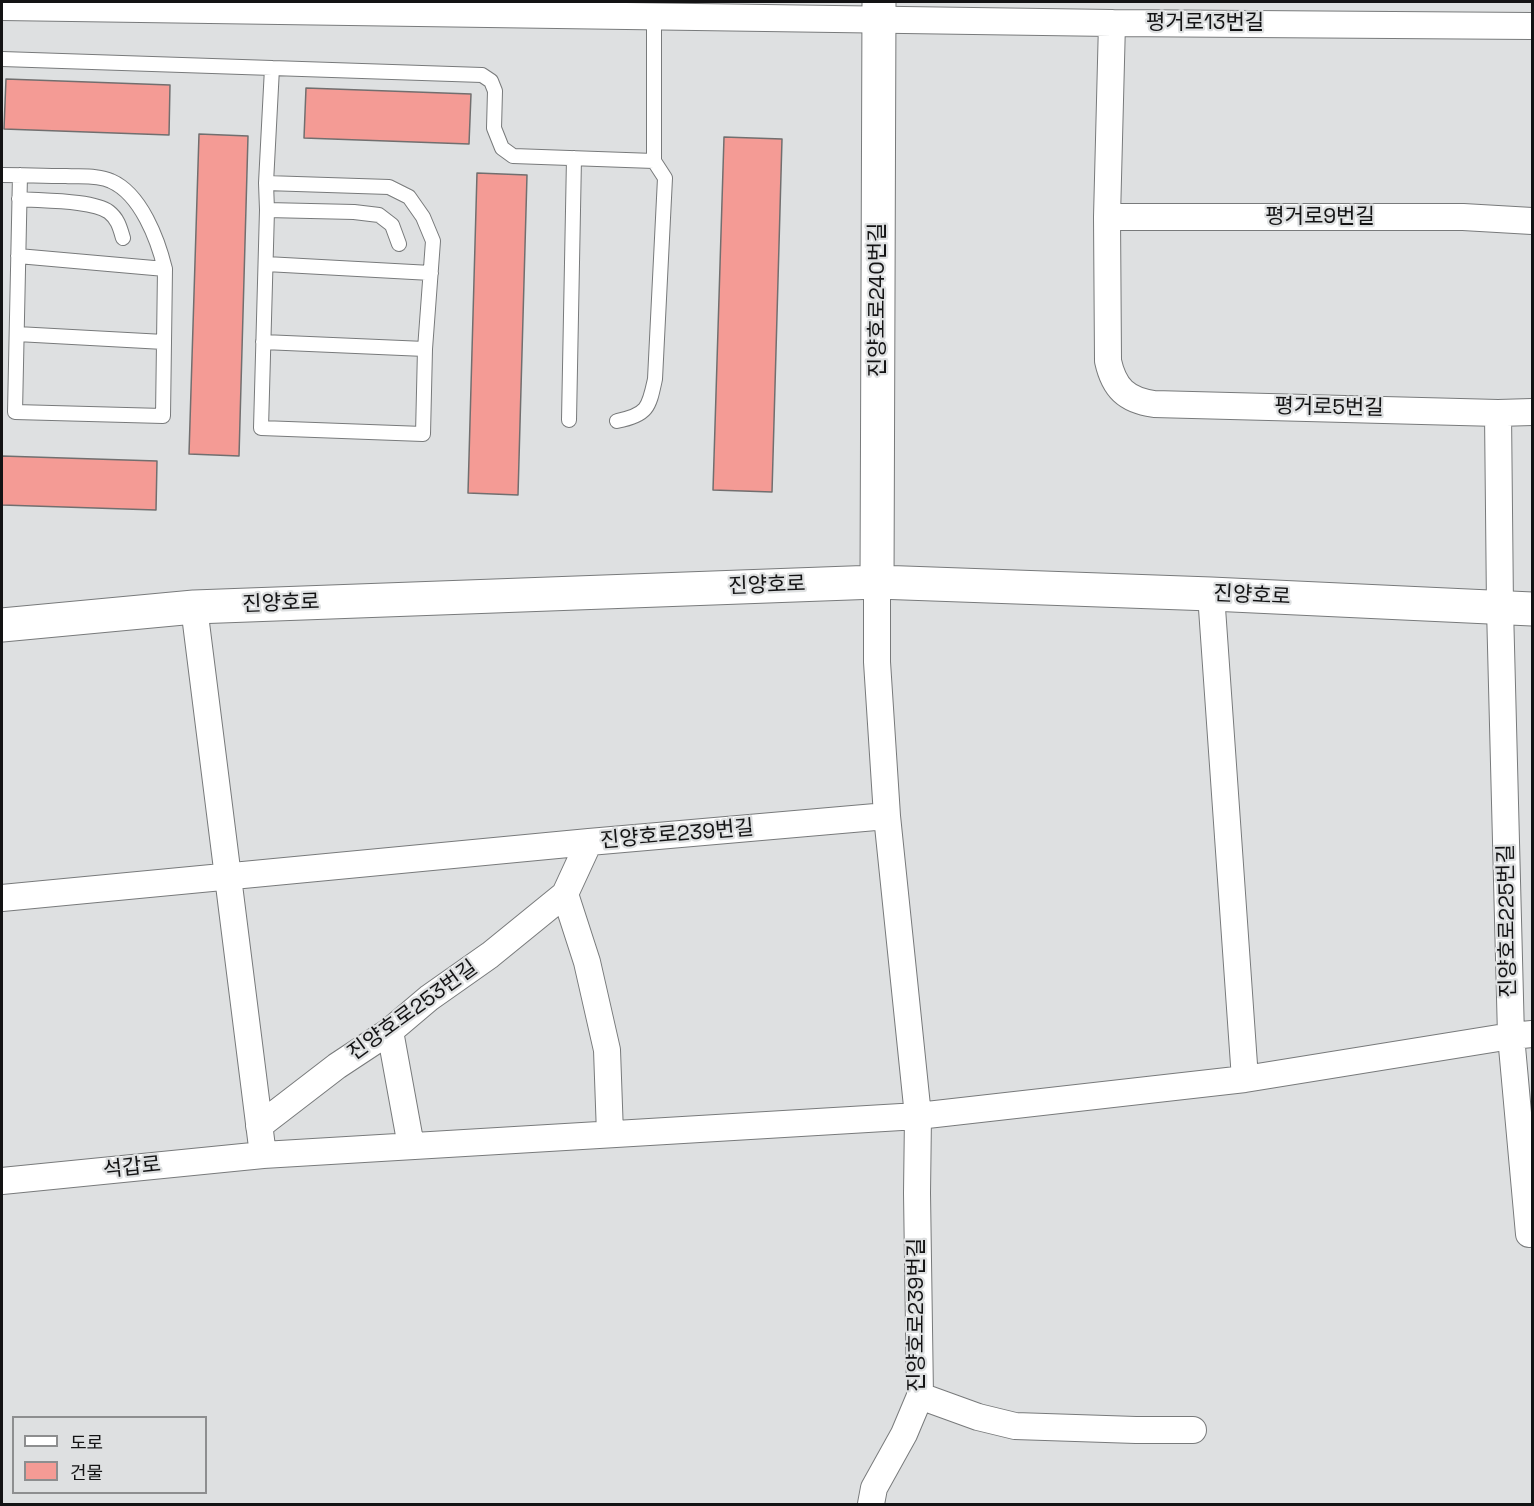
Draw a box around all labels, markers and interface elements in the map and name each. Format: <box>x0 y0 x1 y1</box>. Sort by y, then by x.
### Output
street label: 평거로13번길 <box>1146 10 1264 36</box>
street label: 평거로9번길 <box>1265 204 1375 230</box>
street label: 진양호로240번길 <box>865 223 891 377</box>
street label: 평거로5번길 <box>1274 394 1384 422</box>
street label: 진양호로 <box>728 572 806 600</box>
street label: 진양호로 <box>1213 581 1291 611</box>
street label: 진양호로 <box>242 590 320 618</box>
street label: 진양호로239번길 <box>599 816 755 854</box>
street label: 진양호로225번길 <box>1494 844 1522 998</box>
street label: 진양호로253번길 <box>343 956 483 1066</box>
street label: 석갑로 <box>102 1152 162 1184</box>
street label: 진양호로239번길 <box>904 1238 930 1392</box>
legend <box>12 1416 207 1494</box>
text: 도로 <box>70 1431 103 1454</box>
text: 건물 <box>70 1461 103 1484</box>

